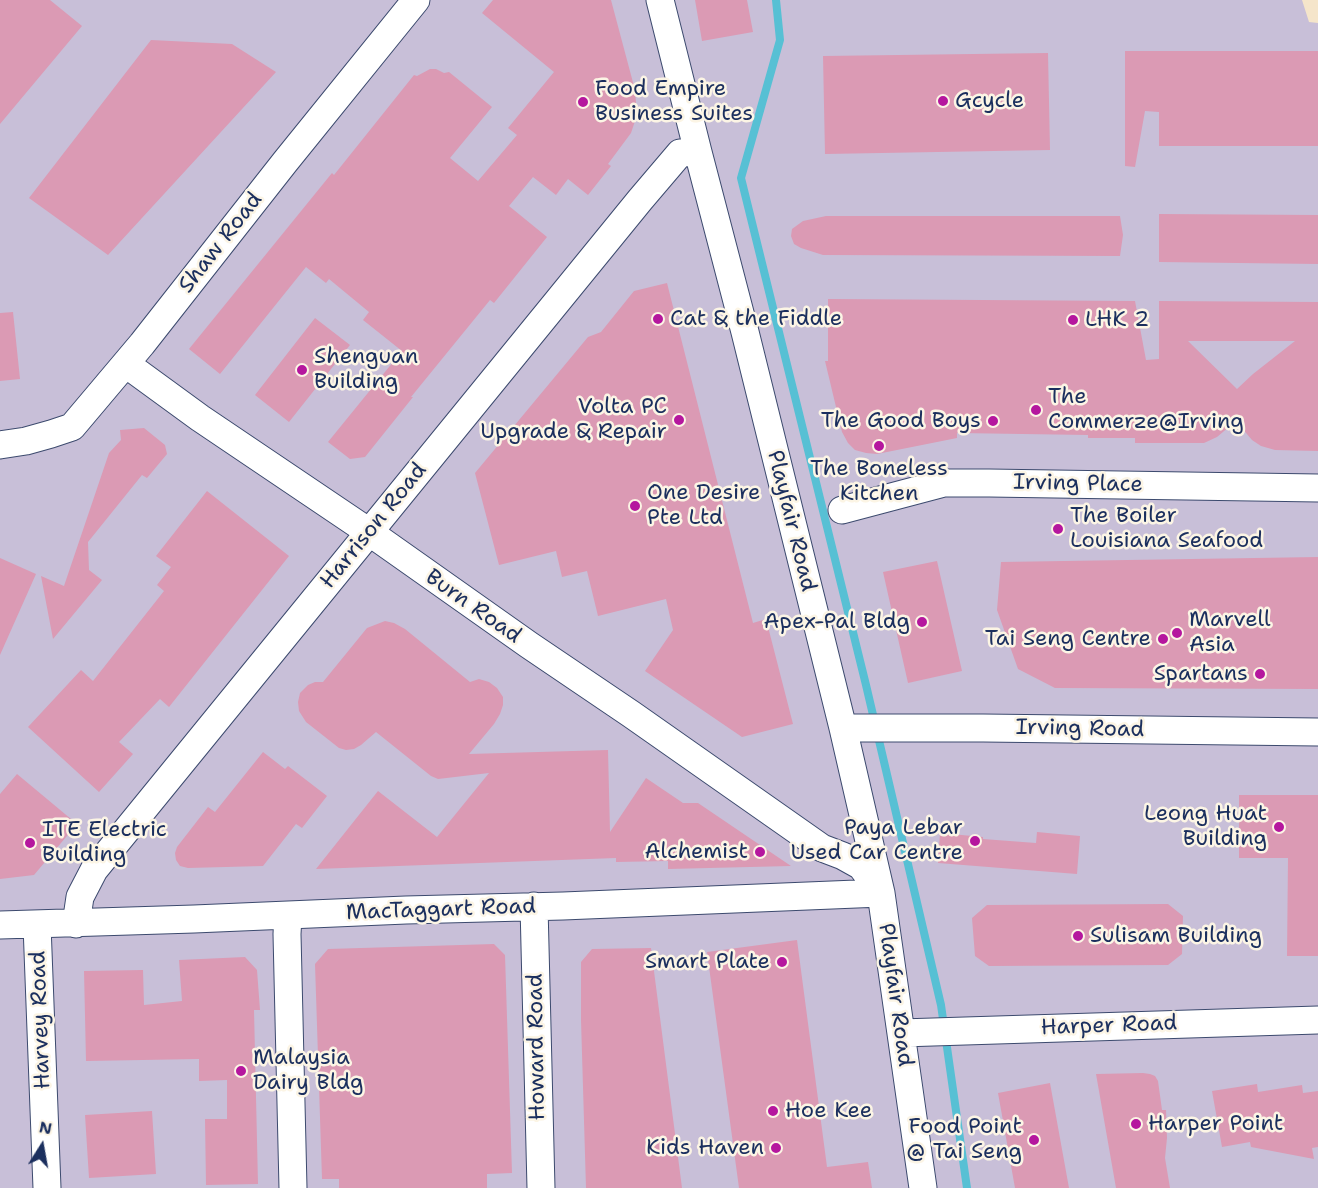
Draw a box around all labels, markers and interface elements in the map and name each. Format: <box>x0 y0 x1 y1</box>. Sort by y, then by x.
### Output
place label: Food Empire Business Suites <box>595 76 753 128</box>
place label: Gcycle <box>955 88 1024 114</box>
marker: Gcycle <box>936 94 950 108</box>
marker: Food Empire Business Suites <box>576 95 590 109</box>
street label: Shaw Road <box>173 187 269 299</box>
place label: Cat & the Fiddle <box>670 306 842 332</box>
place label: LHK 2 <box>1085 307 1149 333</box>
marker: Cat & the Fiddle <box>651 312 665 326</box>
marker: LHK 2 <box>1066 313 1080 327</box>
place label: Shenguan Building <box>314 344 418 396</box>
marker: Shenguan Building <box>295 363 309 377</box>
place label: The Commerze@Irving <box>1048 384 1244 436</box>
place label: Volta PC Upgrade & Repair <box>480 394 667 446</box>
marker: The Commerze@Irving <box>1029 403 1043 417</box>
place label: The Good Boys <box>821 408 981 434</box>
marker: Volta PC Upgrade & Repair <box>672 413 686 427</box>
marker: The Good Boys <box>986 414 1000 428</box>
marker: The Boneless Kitchen <box>872 439 886 453</box>
street label: Playfair Road <box>761 448 821 594</box>
place label: The Boneless Kitchen <box>810 456 948 508</box>
street label: Harrison Road <box>315 458 433 594</box>
street label: Irving Place <box>1013 470 1143 498</box>
place label: One Desire Pte Ltd <box>647 480 760 532</box>
marker: One Desire Pte Ltd <box>628 499 642 513</box>
place label: The Boiler Louisiana Seafood <box>1070 503 1263 554</box>
marker: The Boiler Louisiana Seafood <box>1051 522 1065 536</box>
street label: Burn Road <box>420 564 526 650</box>
place label: Marvell Asia <box>1189 607 1271 658</box>
place label: Apex-Pal Bldg <box>763 609 910 635</box>
marker: Apex-Pal Bldg <box>915 615 929 629</box>
place label: Tai Seng Centre <box>985 626 1151 652</box>
marker: Marvell Asia <box>1170 626 1184 640</box>
marker: Tai Seng Centre <box>1156 632 1170 646</box>
place label: Spartans <box>1154 661 1248 687</box>
marker: Spartans <box>1253 667 1267 681</box>
street label: Irving Road <box>1015 715 1145 743</box>
place label: Leong Huat Building <box>1144 801 1267 852</box>
place label: Paya Lebar Used Car Centre <box>790 815 963 866</box>
place label: ITE Electric Building <box>42 817 167 868</box>
marker: Leong Huat Building <box>1272 820 1286 834</box>
marker: Paya Lebar Used Car Centre <box>968 834 982 848</box>
marker: ITE Electric Building <box>23 836 37 850</box>
place label: Alchemist <box>645 839 748 865</box>
marker: Alchemist <box>753 845 767 859</box>
street label: MacTaggart Road <box>346 893 536 927</box>
street label: Playfair Road <box>872 922 918 1068</box>
place label: Sulisam Building <box>1090 923 1262 949</box>
marker: Sulisam Building <box>1071 929 1085 943</box>
place label: Smart Plate <box>645 949 770 975</box>
street label: Harvey Road <box>25 950 57 1090</box>
marker: Smart Plate <box>775 955 789 969</box>
street label: Howard Road <box>523 973 551 1121</box>
street label: Harper Road <box>1040 1010 1178 1042</box>
place label: Malaysia Dairy Bldg <box>253 1045 363 1096</box>
marker: Malaysia Dairy Bldg <box>234 1064 248 1078</box>
place label: Hoe Kee <box>785 1098 872 1124</box>
marker: Hoe Kee <box>766 1104 780 1118</box>
place label: Harper Point <box>1148 1111 1283 1137</box>
place label: Food Point @ Tai Seng <box>906 1114 1022 1166</box>
north arrow <box>12 1116 72 1176</box>
text: N <box>37 1116 54 1139</box>
marker: Harper Point <box>1129 1117 1143 1131</box>
marker: Food Point @ Tai Seng <box>1027 1133 1041 1147</box>
place label: Kids Haven <box>646 1135 764 1161</box>
marker: Kids Haven <box>769 1141 783 1155</box>

